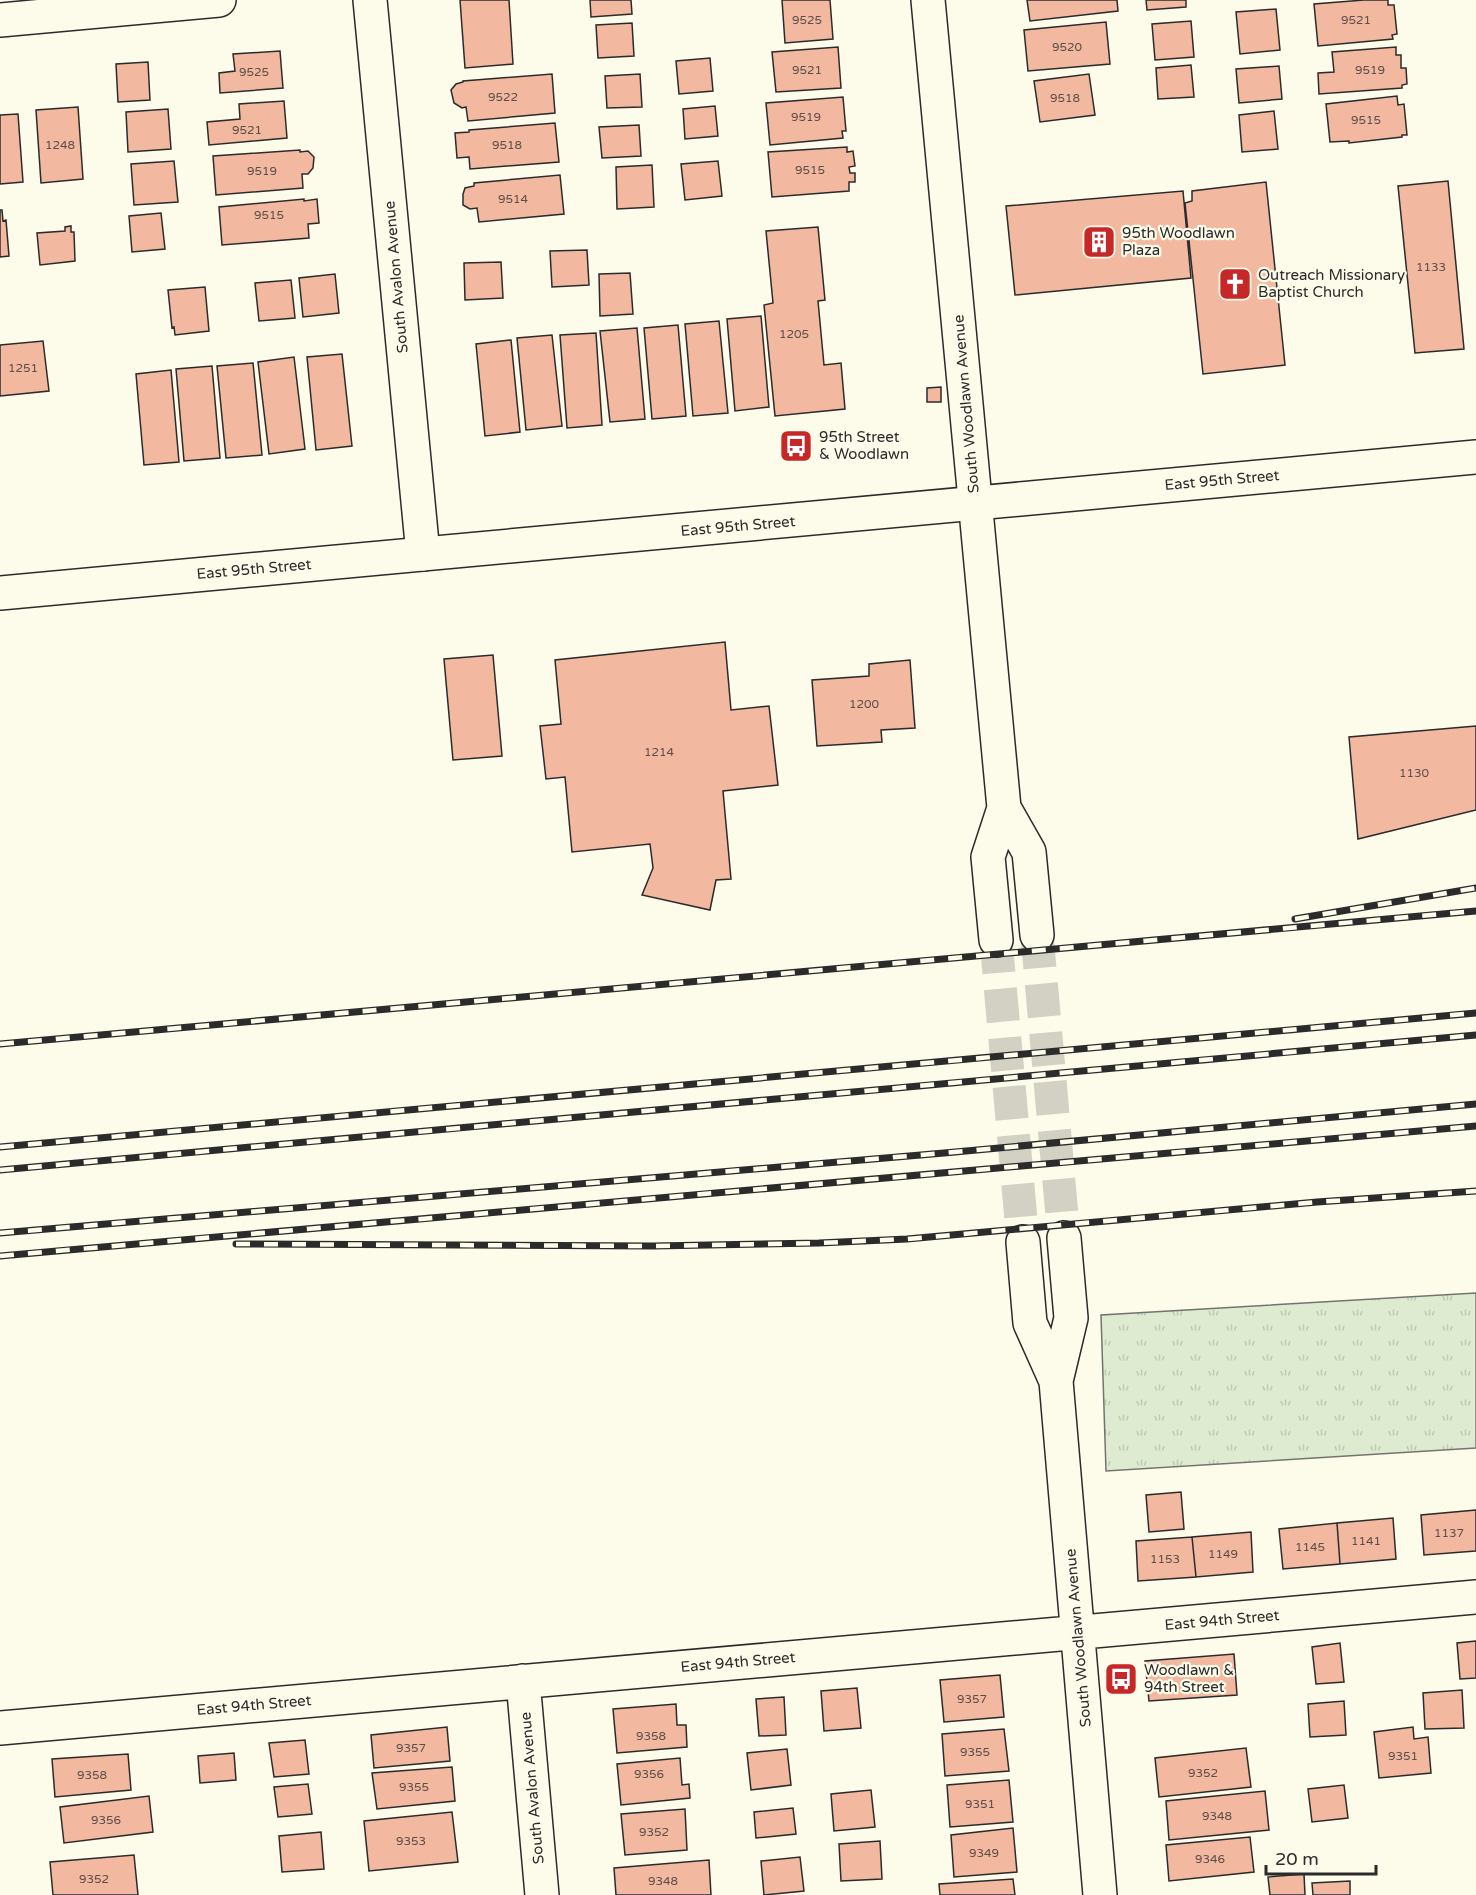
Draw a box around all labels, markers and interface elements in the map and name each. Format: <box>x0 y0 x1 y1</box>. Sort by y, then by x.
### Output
house number: 9525 <box>792 13 822 27</box>
house number: 9521 <box>1341 13 1371 27</box>
house number: 9520 <box>1052 40 1083 54</box>
house number: 9521 <box>792 63 822 77</box>
house number: 9519 <box>1355 63 1385 77</box>
house number: 9525 <box>239 65 269 79</box>
house number: 9522 <box>488 90 518 104</box>
house number: 9518 <box>1050 91 1080 105</box>
house number: 9519 <box>791 110 821 124</box>
house number: 9515 <box>1351 113 1381 127</box>
house number: 9521 <box>232 123 262 137</box>
house number: 1248 <box>45 138 75 152</box>
house number: 9518 <box>492 138 522 152</box>
house number: 9515 <box>795 163 825 177</box>
house number: 9519 <box>247 164 277 178</box>
house number: 9514 <box>498 192 529 206</box>
street label: South Avalon Avenue <box>380 200 412 354</box>
house number: 9515 <box>254 208 284 222</box>
building icon: 95th Woodlawn Plaza <box>1081 224 1117 260</box>
place label: 95th Woodlawn Plaza <box>1122 224 1235 259</box>
house number: 1133 <box>1416 260 1446 274</box>
church icon: Outreach Missionary Baptist Church <box>1217 266 1253 302</box>
place label: Outreach Missionary Baptist Church <box>1258 266 1405 301</box>
street label: South Woodlawn Avenue <box>949 314 983 494</box>
house number: 1205 <box>779 327 809 341</box>
house number: 1251 <box>8 361 38 375</box>
bus stop icon: 95th Street & Woodlawn <box>778 428 814 464</box>
place label: 95th Street & Woodlawn <box>819 428 909 463</box>
street label: East 95th Street <box>1164 466 1280 494</box>
street label: East 95th Street <box>680 512 796 540</box>
street label: East 95th Street <box>196 555 312 583</box>
house number: 1200 <box>849 697 880 711</box>
house number: 1214 <box>644 745 675 759</box>
house number: 1130 <box>1399 766 1430 780</box>
house number: 1137 <box>1434 1526 1464 1540</box>
house number: 1141 <box>1351 1534 1381 1548</box>
house number: 1145 <box>1295 1540 1325 1554</box>
house number: 1149 <box>1208 1547 1238 1561</box>
street label: South Woodlawn Avenue <box>1061 1548 1095 1728</box>
house number: 1153 <box>1150 1552 1180 1566</box>
street label: East 94th Street <box>1164 1606 1280 1634</box>
street label: East 94th Street <box>680 1648 796 1676</box>
bus stop icon: Woodlawn & 94th Street <box>1103 1661 1139 1697</box>
place label: Woodlawn & 94th Street <box>1144 1661 1234 1696</box>
street label: East 94th Street <box>196 1691 312 1719</box>
house number: 9357 <box>957 1692 987 1706</box>
street label: South Avalon Avenue <box>516 1711 548 1865</box>
house number: 9358 <box>636 1729 666 1743</box>
house number: 9357 <box>396 1741 426 1755</box>
house number: 9355 <box>960 1745 990 1759</box>
house number: 9351 <box>1388 1749 1418 1763</box>
house number: 9352 <box>1188 1766 1218 1780</box>
house number: 9356 <box>634 1767 664 1781</box>
house number: 9358 <box>77 1768 107 1782</box>
house number: 9355 <box>399 1780 429 1794</box>
house number: 9351 <box>965 1797 995 1811</box>
house number: 9348 <box>1202 1809 1232 1823</box>
house number: 9356 <box>91 1813 121 1827</box>
house number: 9352 <box>639 1825 669 1839</box>
house number: 9353 <box>396 1834 426 1848</box>
scale bar <box>1266 1838 1376 1876</box>
house number: 9349 <box>969 1846 999 1860</box>
text: 20 m <box>1275 1848 1319 1870</box>
house number: 9346 <box>1195 1852 1225 1866</box>
house number: 9352 <box>79 1872 109 1886</box>
house number: 9348 <box>648 1874 678 1888</box>

